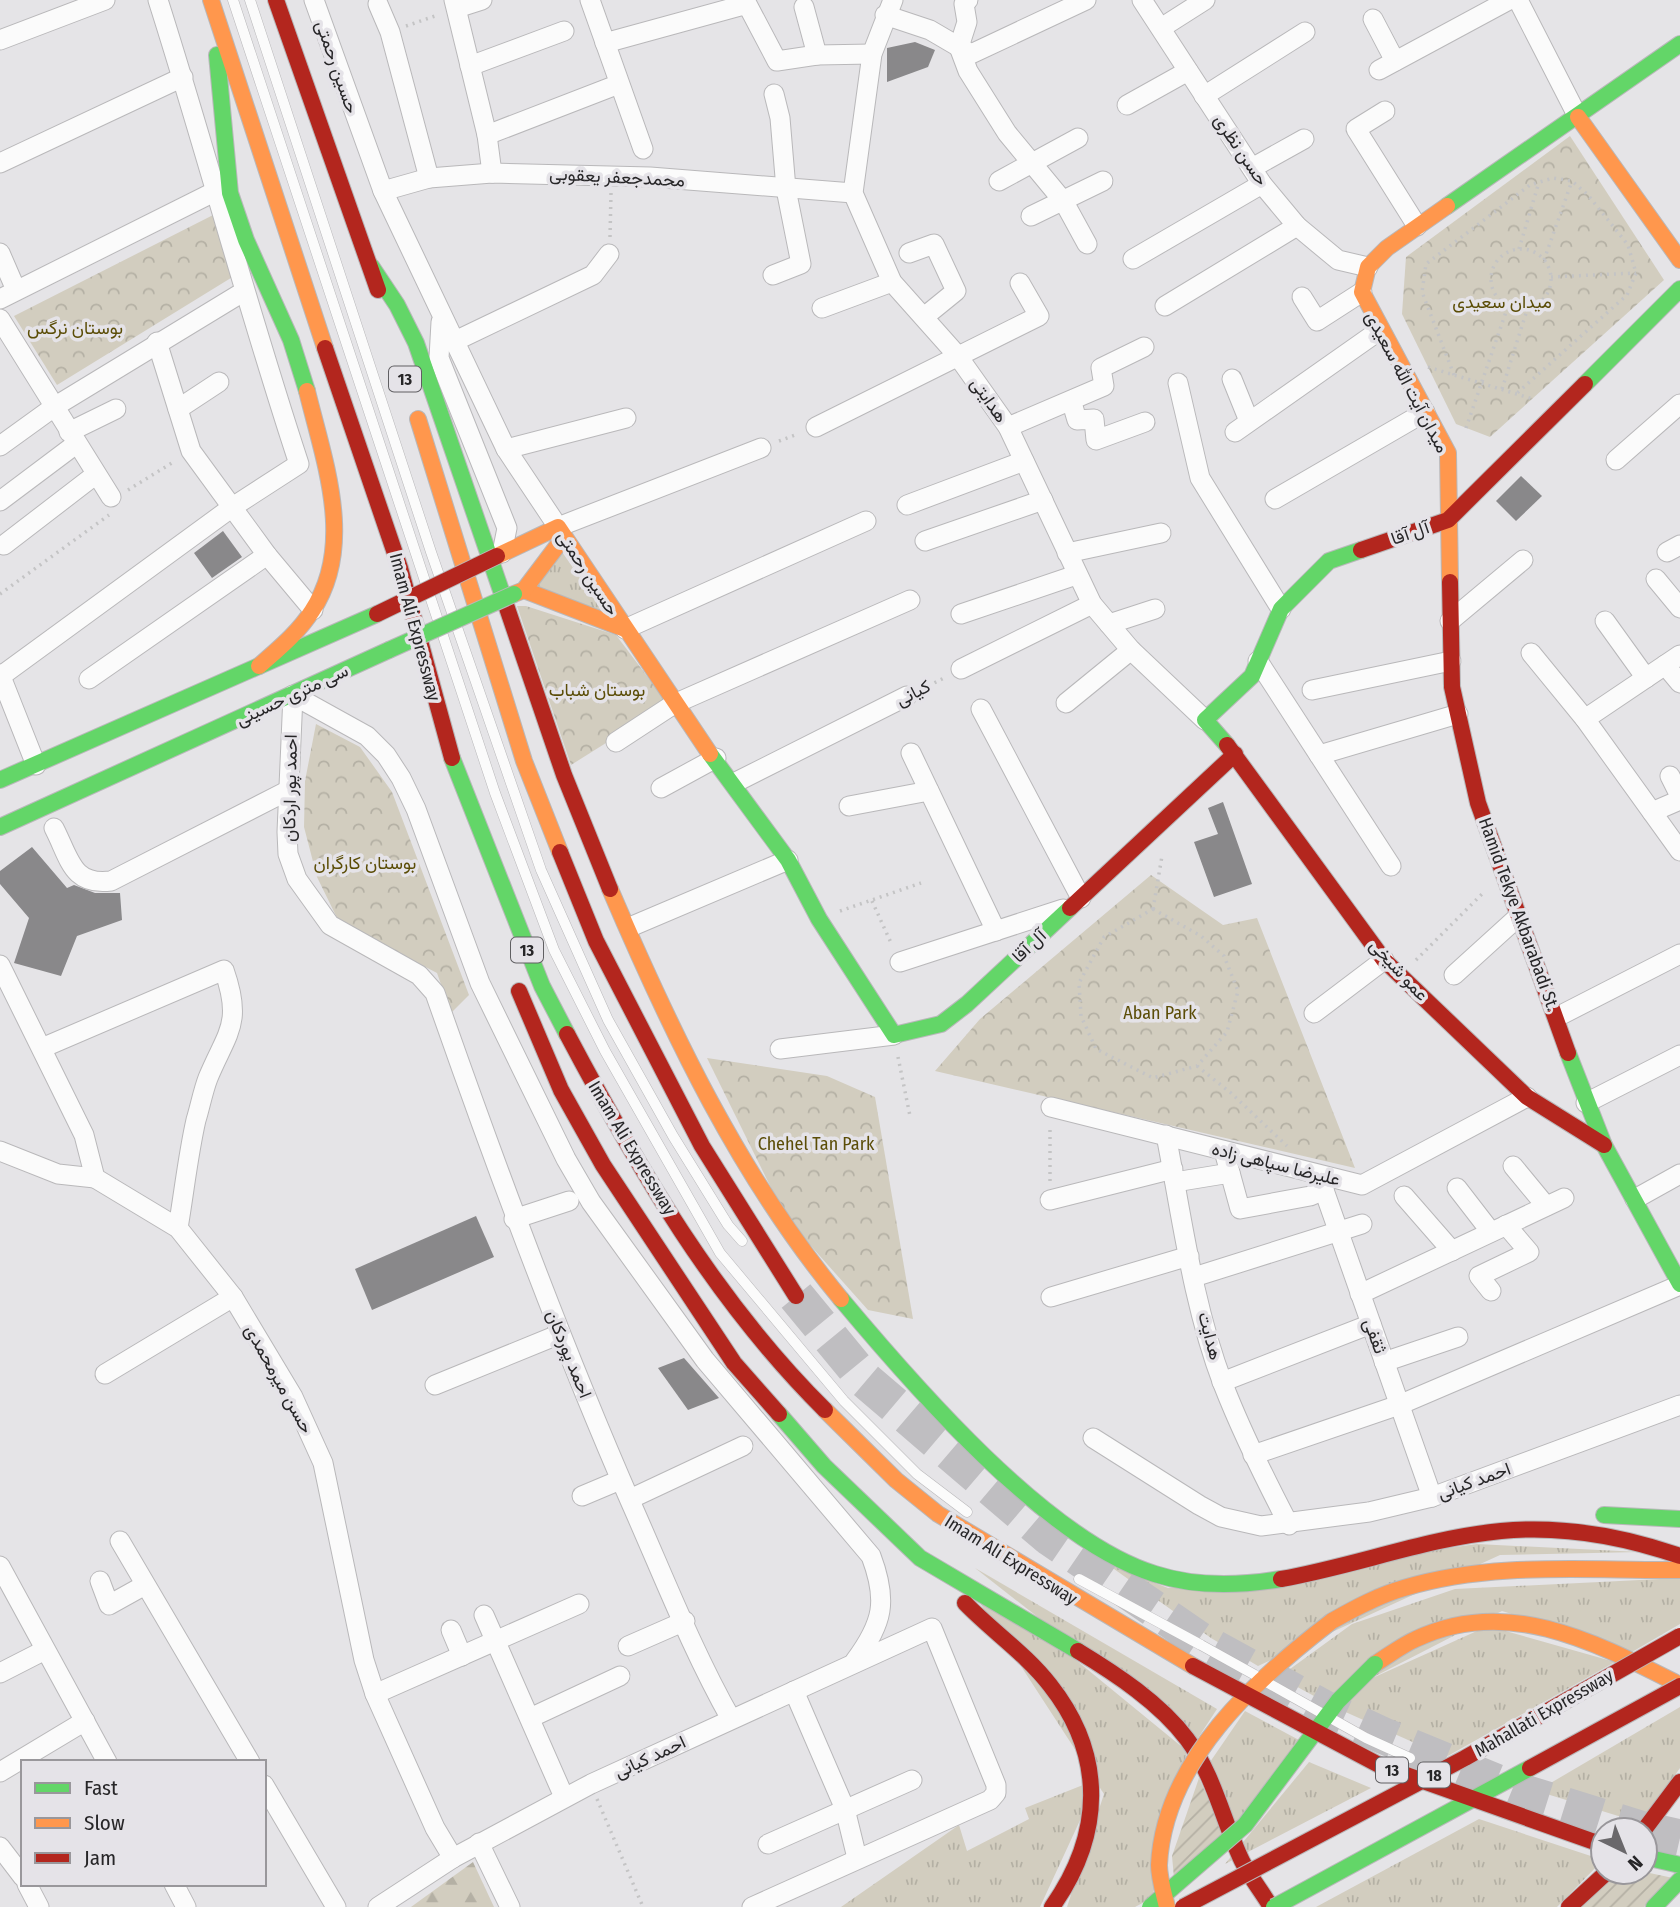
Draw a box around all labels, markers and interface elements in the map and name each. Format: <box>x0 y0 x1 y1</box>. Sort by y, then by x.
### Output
street label: حسین رحمتی <box>311 18 363 116</box>
street label: حسن نظری <box>1209 110 1273 190</box>
street label: محمدجعفر یعقوبی <box>549 162 685 192</box>
park label: میدان سعیدی <box>1452 291 1552 313</box>
street label: میدان آیت الله سعیدی <box>1360 307 1454 457</box>
park label: بوستان نرگس <box>27 317 123 339</box>
road number: 13 <box>389 366 421 392</box>
street label: هدایتی <box>966 373 1012 427</box>
street label: آل آقا <box>1388 516 1434 550</box>
street label: حسین رحمتی <box>552 526 624 620</box>
street label: Imam Ali Expressway <box>385 551 445 703</box>
street label: سی متری حسینی <box>232 659 352 731</box>
street label: کیانی <box>892 675 934 711</box>
park label: بوستان شباب <box>549 679 645 701</box>
street label: احمد پور اردکان <box>278 734 303 842</box>
street label: Hamid Tekye Akbarabadi St. <box>1474 815 1564 1014</box>
park label: بوستان کارگران <box>314 852 416 874</box>
street label: آل آقا <box>1007 923 1052 967</box>
street label: عمو شیخی <box>1365 934 1433 1006</box>
road number: 13 <box>511 938 543 962</box>
park label: Aban Park <box>1123 1002 1197 1024</box>
street label: Imam Ali Expressway <box>583 1077 681 1219</box>
park label: Chehel Tan Park <box>758 1133 875 1155</box>
street label: علیرضا سپاهی زاده <box>1209 1137 1343 1192</box>
street label: احمد پوردکان <box>540 1307 597 1402</box>
street label: هدایت <box>1193 1310 1227 1362</box>
street label: ثقفی <box>1359 1316 1391 1356</box>
street label: حسن میرمحمدی <box>240 1321 318 1437</box>
street label: احمد کیانی <box>1434 1458 1514 1504</box>
street label: Imam Ali Expressway <box>941 1510 1081 1610</box>
street label: Mahallati Expressway <box>1471 1664 1617 1762</box>
street label: احمد کیانی <box>611 1731 689 1783</box>
road number: 13 <box>1376 1758 1408 1782</box>
legend <box>21 1760 266 1886</box>
road number: 18 <box>1418 1763 1450 1788</box>
text: Fast <box>84 1775 118 1801</box>
text: Slow <box>84 1810 125 1836</box>
north arrow <box>1589 1816 1659 1886</box>
text: Jam <box>84 1845 116 1871</box>
text: N <box>1623 1851 1647 1875</box>

